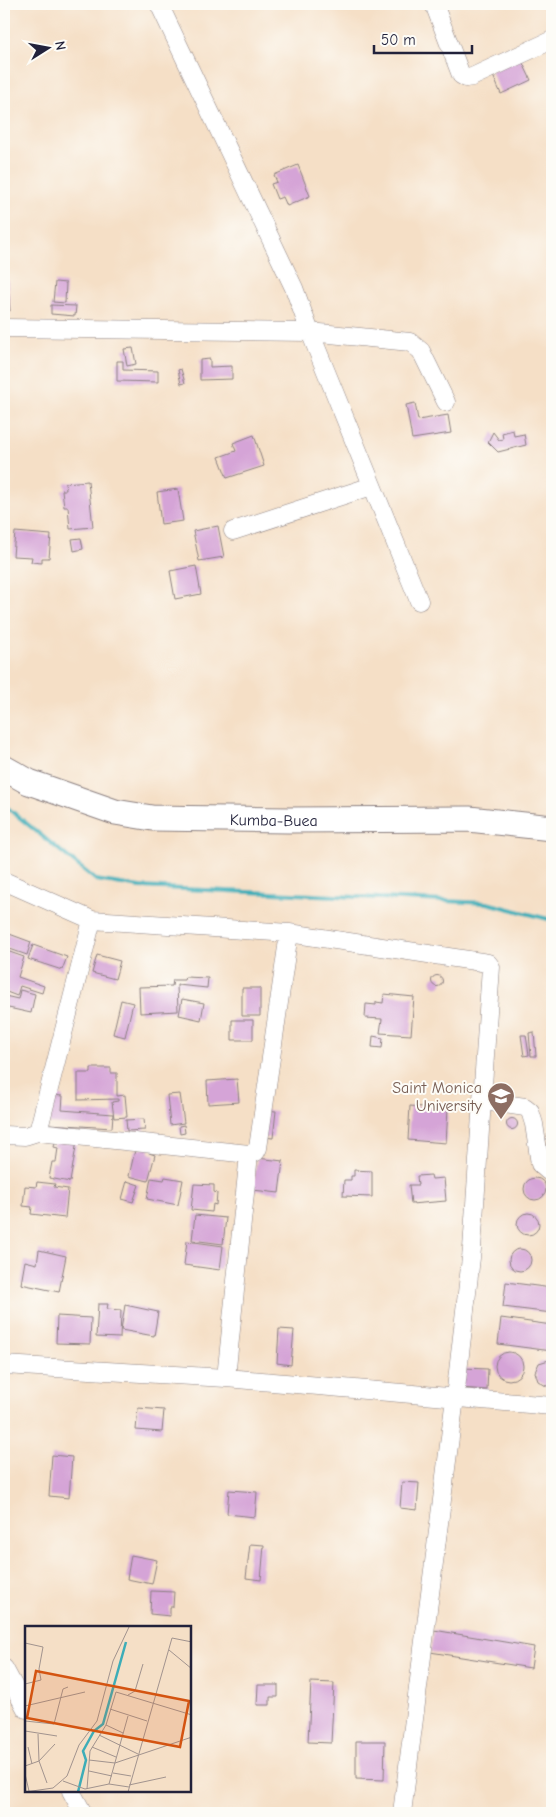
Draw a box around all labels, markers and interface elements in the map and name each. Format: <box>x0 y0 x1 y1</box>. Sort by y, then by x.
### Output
north arrow <box>22 22 72 72</box>
scale bar <box>374 22 471 54</box>
text: 50 m <box>381 31 416 49</box>
text: N <box>51 40 69 52</box>
street label: Kumba-Buea <box>230 811 318 830</box>
place label: Saint Monica University <box>392 1079 483 1115</box>
school or university icon: Saint Monica University <box>486 1081 516 1120</box>
inset map <box>25 1626 191 1792</box>

